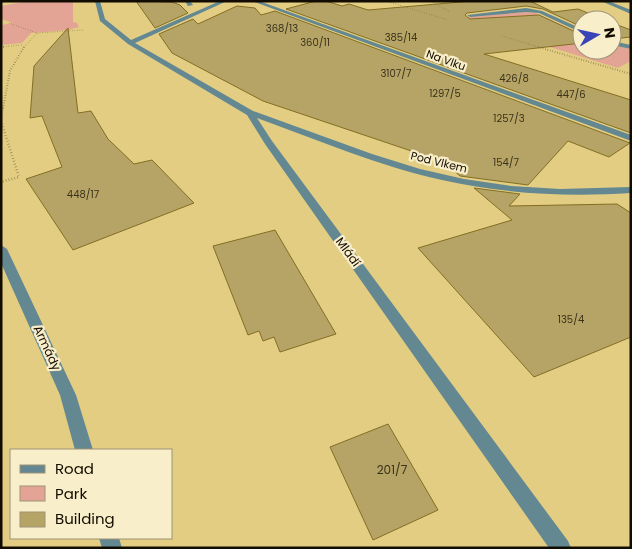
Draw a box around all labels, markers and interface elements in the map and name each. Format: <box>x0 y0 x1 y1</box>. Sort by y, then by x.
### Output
north arrow <box>572 10 622 60</box>
house number: 368/13 <box>266 21 298 36</box>
text: N <box>599 26 621 40</box>
house number: 385/14 <box>385 30 417 45</box>
house number: 360/11 <box>300 35 330 50</box>
street label: Na Vlku <box>424 45 468 75</box>
house number: 3107/7 <box>380 66 412 81</box>
house number: 426/8 <box>499 71 529 86</box>
house number: 1297/5 <box>429 86 461 101</box>
house number: 447/6 <box>556 87 586 102</box>
house number: 1257/3 <box>493 111 525 126</box>
street label: Pod Vlkem <box>409 147 469 177</box>
house number: 154/7 <box>493 155 520 170</box>
house number: 448/17 <box>67 187 100 202</box>
street label: Mládí <box>332 234 365 270</box>
house number: 135/4 <box>558 312 584 327</box>
street label: Armády <box>30 322 65 373</box>
legend <box>10 449 172 539</box>
text: Road <box>55 458 94 479</box>
house number: 201/7 <box>377 461 408 478</box>
text: Park <box>55 483 87 504</box>
text: Building <box>55 508 115 529</box>

